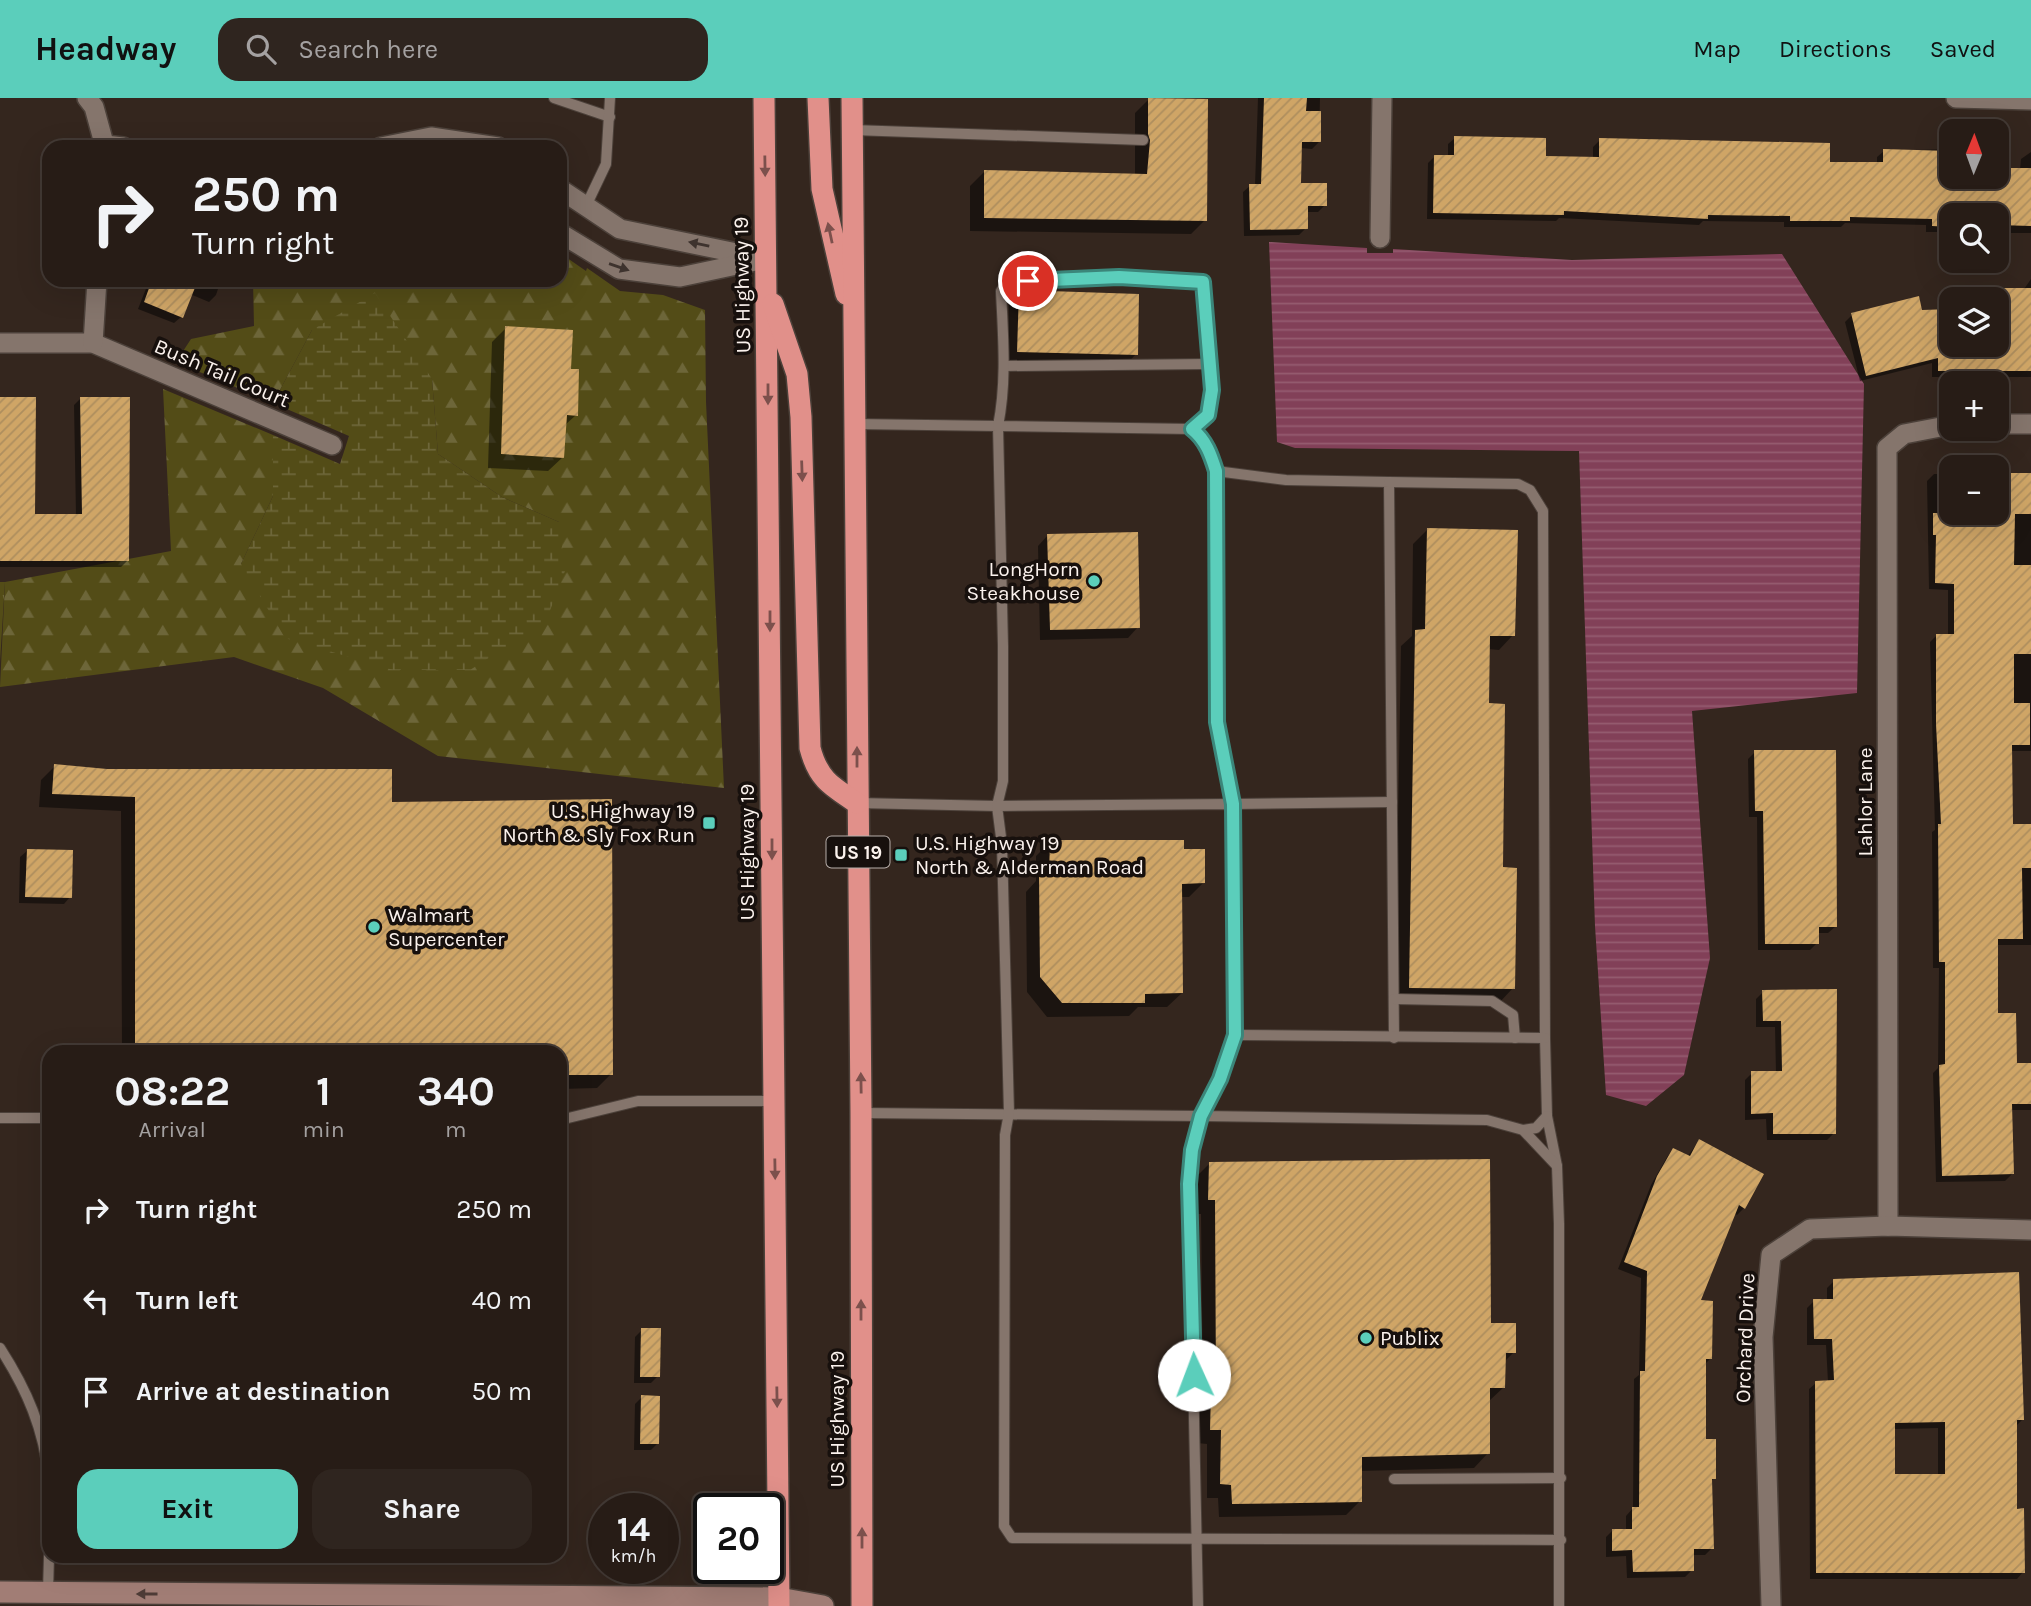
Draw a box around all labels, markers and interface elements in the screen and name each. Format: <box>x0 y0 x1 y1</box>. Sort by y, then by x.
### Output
search box <box>218 18 708 81</box>
text: Headway <box>35 30 176 68</box>
icon: search <box>242 30 280 68</box>
text: Search here <box>298 34 438 65</box>
text: Map <box>1693 35 1741 63</box>
text: Directions <box>1779 35 1892 63</box>
text: Saved <box>1930 35 1996 63</box>
north arrow <box>1939 119 2009 189</box>
map controls <box>1939 119 2009 525</box>
one-way arrow <box>759 155 771 177</box>
text: 250 m <box>192 166 340 223</box>
icon: right <box>77 168 168 259</box>
button: search <box>1939 203 2009 273</box>
street label: US Highway 19 <box>729 216 755 354</box>
one-way arrow <box>825 222 836 244</box>
text: Turn right <box>192 225 334 262</box>
one-way arrow <box>688 239 710 250</box>
pin <box>998 251 1058 311</box>
one-way arrow <box>608 262 629 273</box>
icon: arrive <box>1009 262 1047 300</box>
button: layers <box>1939 287 2009 357</box>
street label: Bush Tail Court <box>151 334 293 412</box>
button: + <box>1939 371 2009 441</box>
one-way arrow <box>762 383 774 405</box>
button: − <box>1939 455 2009 525</box>
one-way arrow <box>796 460 807 482</box>
place label: LongHorn Steakhouse <box>967 557 1080 605</box>
marker: LongHorn Steakhouse <box>1086 573 1102 589</box>
one-way arrow <box>764 610 776 632</box>
one-way arrow <box>851 746 863 768</box>
street label: Lahlor Lane <box>1853 748 1877 856</box>
street label: US Highway 19 <box>735 784 759 920</box>
place label: U.S. Highway 19 North & Sly Fox Run <box>503 799 695 847</box>
marker: U.S. Highway 19 North & Sly Fox Run <box>701 815 717 831</box>
place label: U.S. Highway 19 North & Alderman Road <box>915 831 1144 879</box>
road number: US 19 <box>826 836 890 867</box>
one-way arrow <box>766 838 778 860</box>
marker: U.S. Highway 19 North & Alderman Road <box>893 847 909 863</box>
place label: Walmart Supercenter <box>388 903 505 951</box>
marker: Walmart Supercenter <box>366 919 382 935</box>
text: 08:22 <box>114 1066 230 1116</box>
text: 1 <box>316 1066 331 1116</box>
text: 340 <box>417 1066 495 1116</box>
one-way arrow <box>855 1072 866 1094</box>
text: Arrival <box>139 1116 206 1143</box>
text: min <box>302 1116 345 1143</box>
text: m <box>445 1116 467 1143</box>
one-way arrow <box>769 1159 781 1181</box>
icon: right <box>77 1191 115 1229</box>
text: Turn right <box>136 1194 257 1225</box>
text: 250 m <box>456 1194 532 1225</box>
street label: Orchard Drive <box>1731 1272 1759 1404</box>
icon: left <box>77 1282 115 1320</box>
text: Turn left <box>136 1285 238 1316</box>
text: 40 m <box>472 1285 532 1316</box>
one-way arrow <box>855 1299 867 1321</box>
place label: Publix <box>1380 1326 1440 1350</box>
marker: Publix <box>1358 1330 1374 1346</box>
position arrow <box>1157 1338 1231 1412</box>
street label: US Highway 19 <box>825 1351 849 1487</box>
icon: arrive <box>77 1373 115 1411</box>
text: Arrive at destination <box>136 1376 390 1407</box>
text: 50 m <box>471 1376 532 1407</box>
one-way arrow <box>771 1386 783 1408</box>
button: Exit <box>77 1469 298 1549</box>
button: Share <box>312 1469 532 1549</box>
speed limit sign: 20 <box>693 1493 784 1584</box>
text: 14 <box>617 1509 650 1550</box>
one-way arrow <box>856 1527 868 1549</box>
text: km/h <box>611 1545 656 1567</box>
one-way arrow <box>136 1588 158 1599</box>

